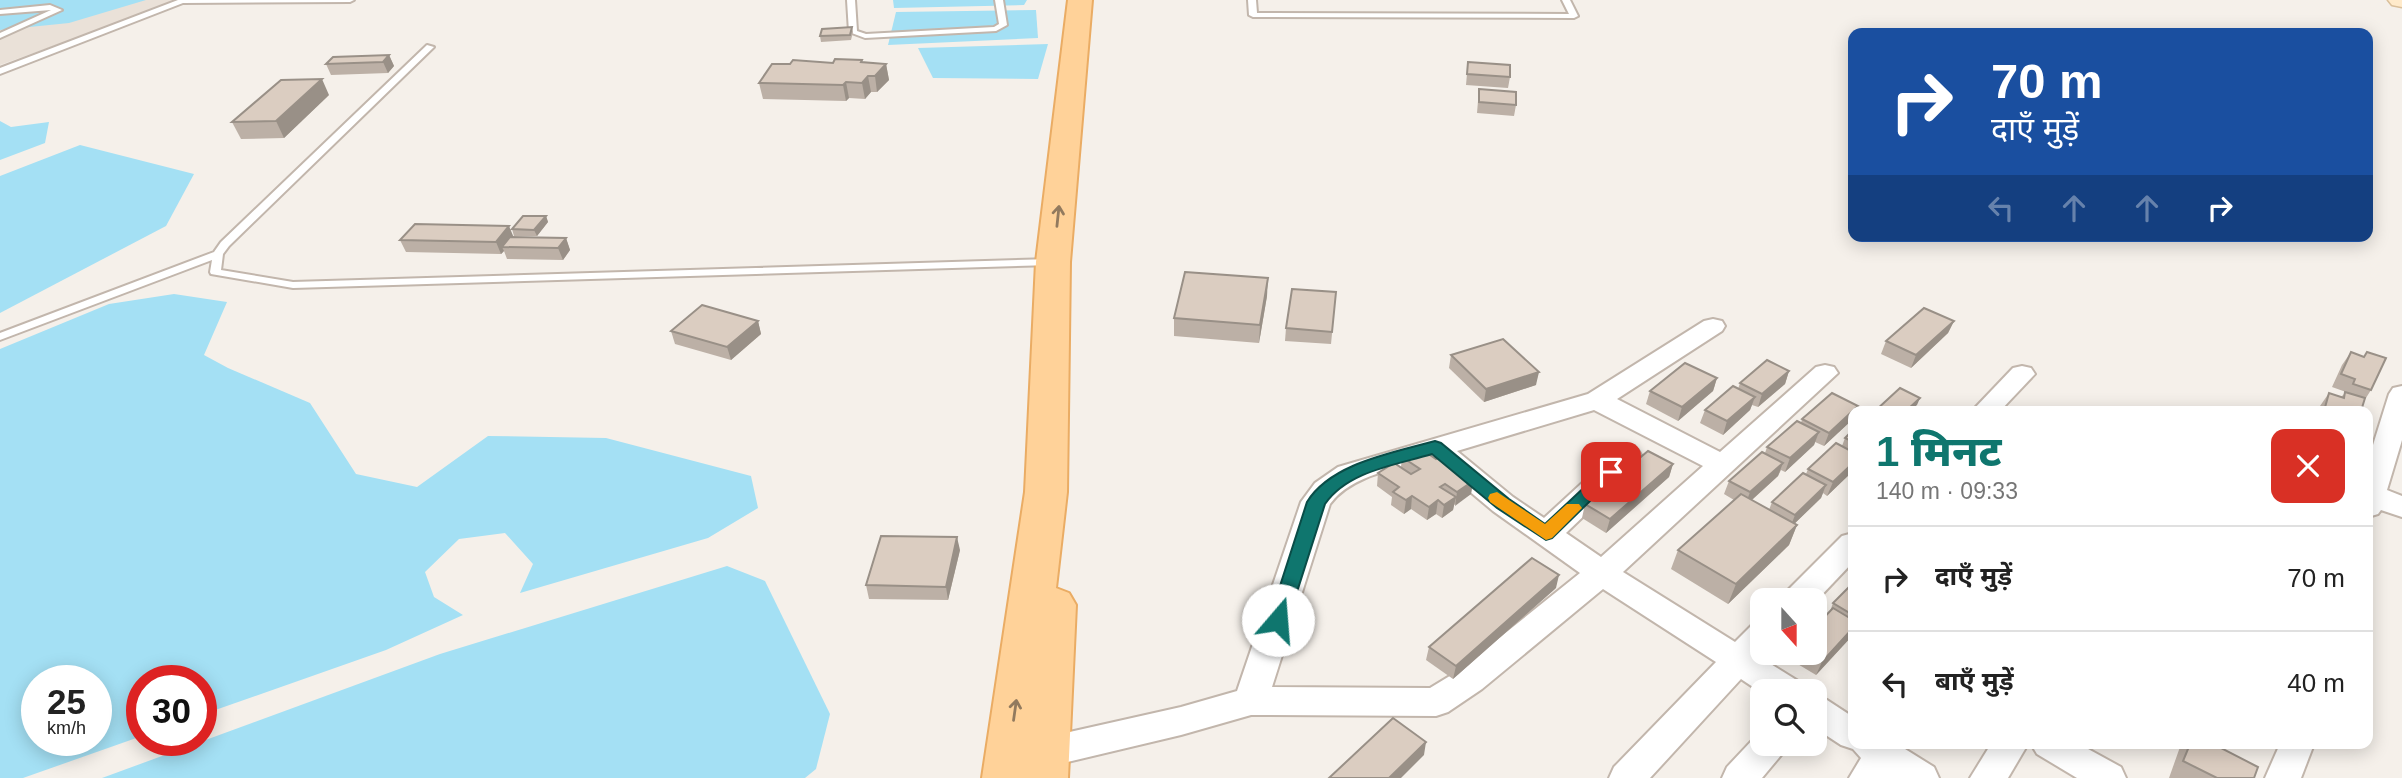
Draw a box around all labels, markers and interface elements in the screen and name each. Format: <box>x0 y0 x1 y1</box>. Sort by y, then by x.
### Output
text: 70 m <box>1991 54 2103 108</box>
icon: right <box>1876 56 1967 147</box>
text: दाएँ मुड़ें <box>1991 111 2079 147</box>
icon: left <box>1982 189 2020 227</box>
icon: ahead <box>2055 189 2093 227</box>
icon: ahead <box>2128 189 2166 227</box>
icon: right <box>2201 189 2239 227</box>
one-way arrow <box>1051 205 1064 228</box>
text: 1 मिनट <box>1876 428 2001 475</box>
button: close <box>2271 429 2345 503</box>
pin <box>1581 442 1641 502</box>
icon: arrive <box>1592 453 1630 491</box>
text: 140 m · 09:33 <box>1876 478 2018 504</box>
icon: right <box>1876 560 1914 598</box>
text: दाएँ मुड़ें <box>1935 561 2012 591</box>
text: 70 m <box>2287 563 2345 593</box>
position arrow <box>1241 583 1315 657</box>
north arrow <box>1750 588 1827 665</box>
map controls <box>1750 588 1827 756</box>
speed limit sign: 30 <box>126 665 217 756</box>
icon: left <box>1876 665 1914 703</box>
text: बाएँ मुड़ें <box>1935 666 2014 696</box>
text: 40 m <box>2287 668 2345 698</box>
button: search <box>1750 679 1827 756</box>
text: 25 <box>47 682 86 721</box>
one-way arrow <box>1009 699 1022 722</box>
text: km/h <box>47 718 86 738</box>

